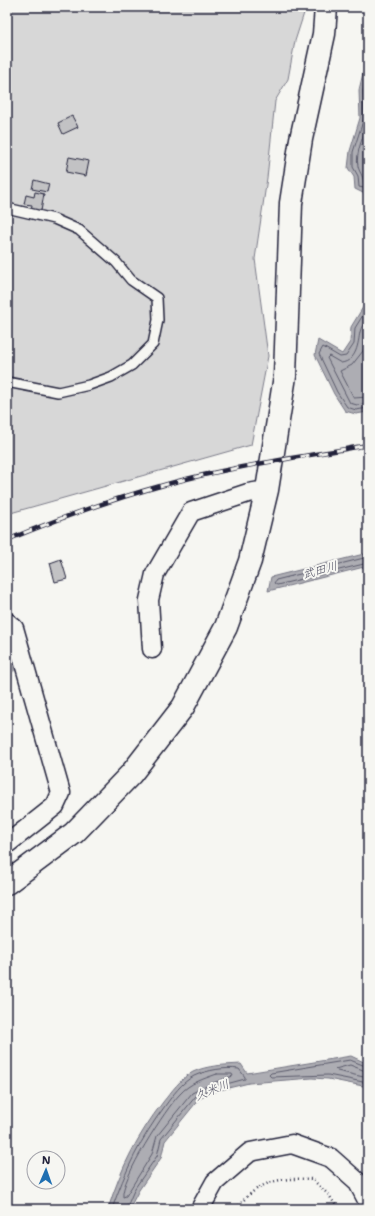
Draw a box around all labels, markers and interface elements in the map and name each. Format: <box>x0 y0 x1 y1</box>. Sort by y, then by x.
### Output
water label: 武田川 <box>301 558 339 582</box>
water label: 久米川 <box>192 1076 232 1104</box>
north arrow <box>26 1150 66 1190</box>
text: N <box>42 1153 51 1168</box>

